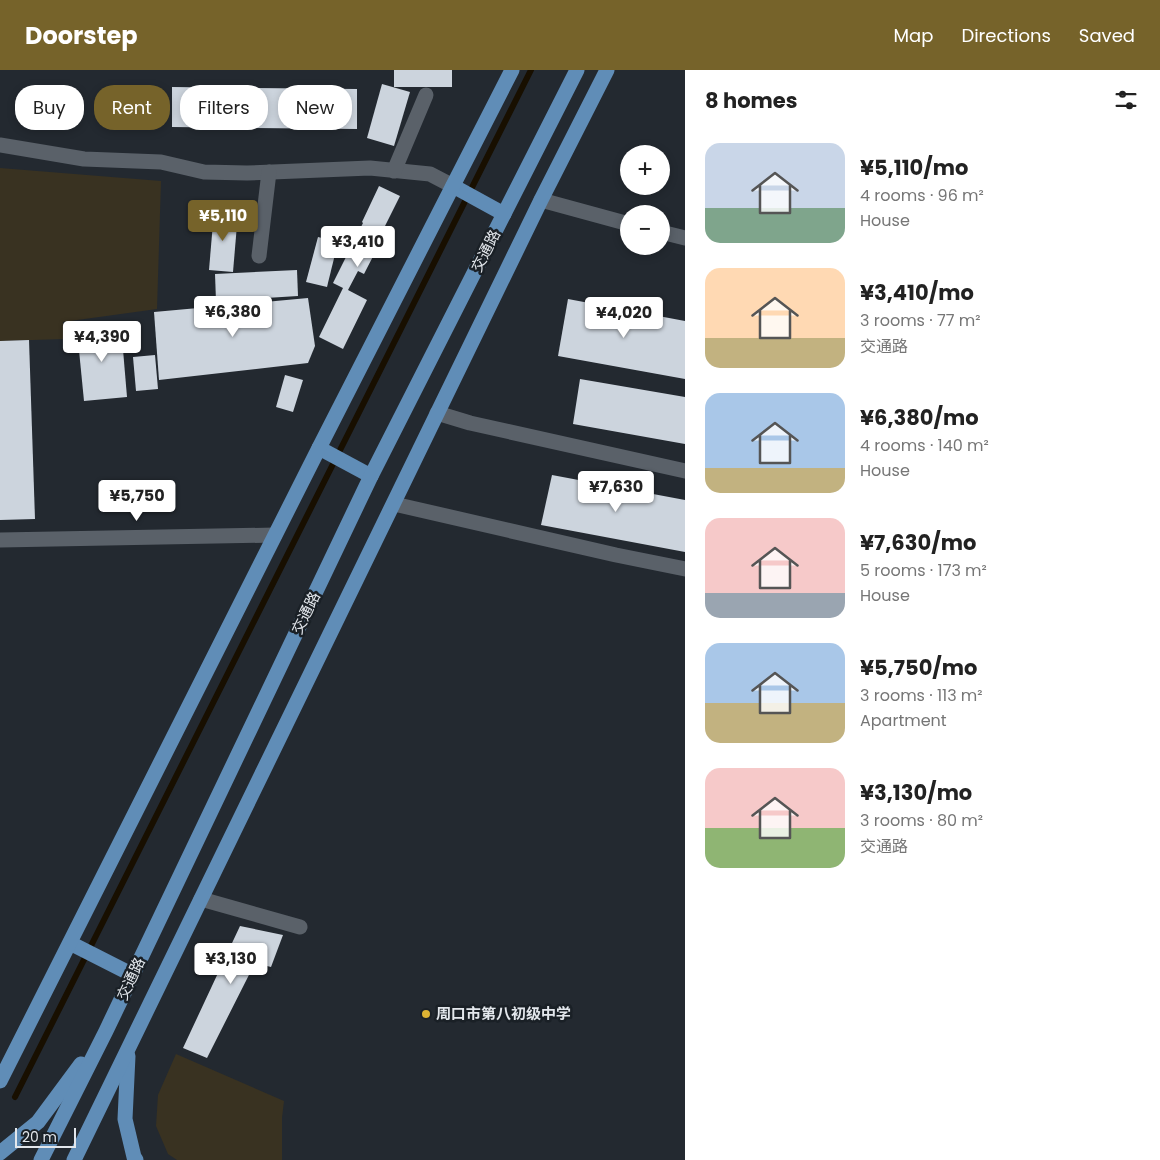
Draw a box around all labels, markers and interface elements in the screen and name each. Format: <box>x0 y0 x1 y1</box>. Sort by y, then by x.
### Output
text: Doorstep <box>25 19 138 52</box>
text: Map <box>894 23 933 48</box>
text: Directions <box>961 23 1051 48</box>
text: Saved <box>1079 23 1135 48</box>
chip: Buy <box>15 85 84 130</box>
chip: Rent <box>94 85 170 130</box>
chip: Filters <box>180 85 268 130</box>
chip: New <box>278 85 352 130</box>
text: 8 homes <box>705 86 797 115</box>
icon: filters <box>1112 86 1140 114</box>
map controls <box>620 145 670 255</box>
button: + <box>620 145 670 195</box>
text: ¥5,110/mo <box>860 153 968 182</box>
icon: home <box>745 163 805 223</box>
text: 4 rooms · 96 m² <box>860 184 984 207</box>
pin: ¥5,110 <box>182 200 264 242</box>
text: ¥5,110 <box>199 204 247 227</box>
button: − <box>620 205 670 255</box>
text: House <box>860 209 910 232</box>
pin: ¥3,410 <box>317 226 399 268</box>
street label: 交通路 <box>466 226 505 276</box>
text: ¥3,410 <box>332 230 384 253</box>
text: ¥3,410/mo <box>860 278 974 307</box>
icon: home <box>745 288 805 348</box>
pin: ¥6,380 <box>192 296 274 338</box>
pin: ¥4,020 <box>583 296 665 339</box>
text: ¥6,380 <box>205 300 261 323</box>
text: ¥4,020 <box>596 301 652 324</box>
text: 3 rooms · 77 m² <box>860 309 980 332</box>
pin: ¥4,390 <box>61 320 143 363</box>
text: ¥4,390 <box>74 325 130 348</box>
text: 交通路 <box>860 335 908 358</box>
text: ¥6,380/mo <box>860 403 979 432</box>
icon: home <box>745 413 805 473</box>
text: 4 rooms · 140 m² <box>860 434 989 457</box>
text: House <box>860 459 910 482</box>
pin: ¥7,630 <box>575 470 657 513</box>
text: ¥7,630 <box>589 475 643 498</box>
pin: ¥5,750 <box>96 480 178 522</box>
text: ¥5,750 <box>109 484 165 507</box>
text: ¥7,630/mo <box>860 528 976 557</box>
icon: home <box>745 538 805 598</box>
text: 5 rooms · 173 m² <box>860 559 987 582</box>
text: House <box>860 584 910 607</box>
street label: 交通路 <box>286 588 325 638</box>
text: ¥5,750/mo <box>860 653 977 682</box>
icon: home <box>745 663 805 723</box>
text: 3 rooms · 113 m² <box>860 684 983 707</box>
text: Apartment <box>860 709 947 732</box>
text: ¥3,130/mo <box>860 778 972 807</box>
icon: home <box>745 788 805 848</box>
text: 3 rooms · 80 m² <box>860 809 983 832</box>
text: 交通路 <box>860 835 908 858</box>
pin: ¥3,130 <box>190 942 272 985</box>
text: ¥3,130 <box>205 947 257 970</box>
street label: 交通路 <box>112 954 150 1004</box>
place label: 周口市第八初级中学 <box>436 1003 571 1024</box>
marker: 周口市第八初级中学 <box>420 1008 432 1020</box>
scale bar <box>15 1125 76 1148</box>
text: 20 m <box>22 1127 57 1147</box>

